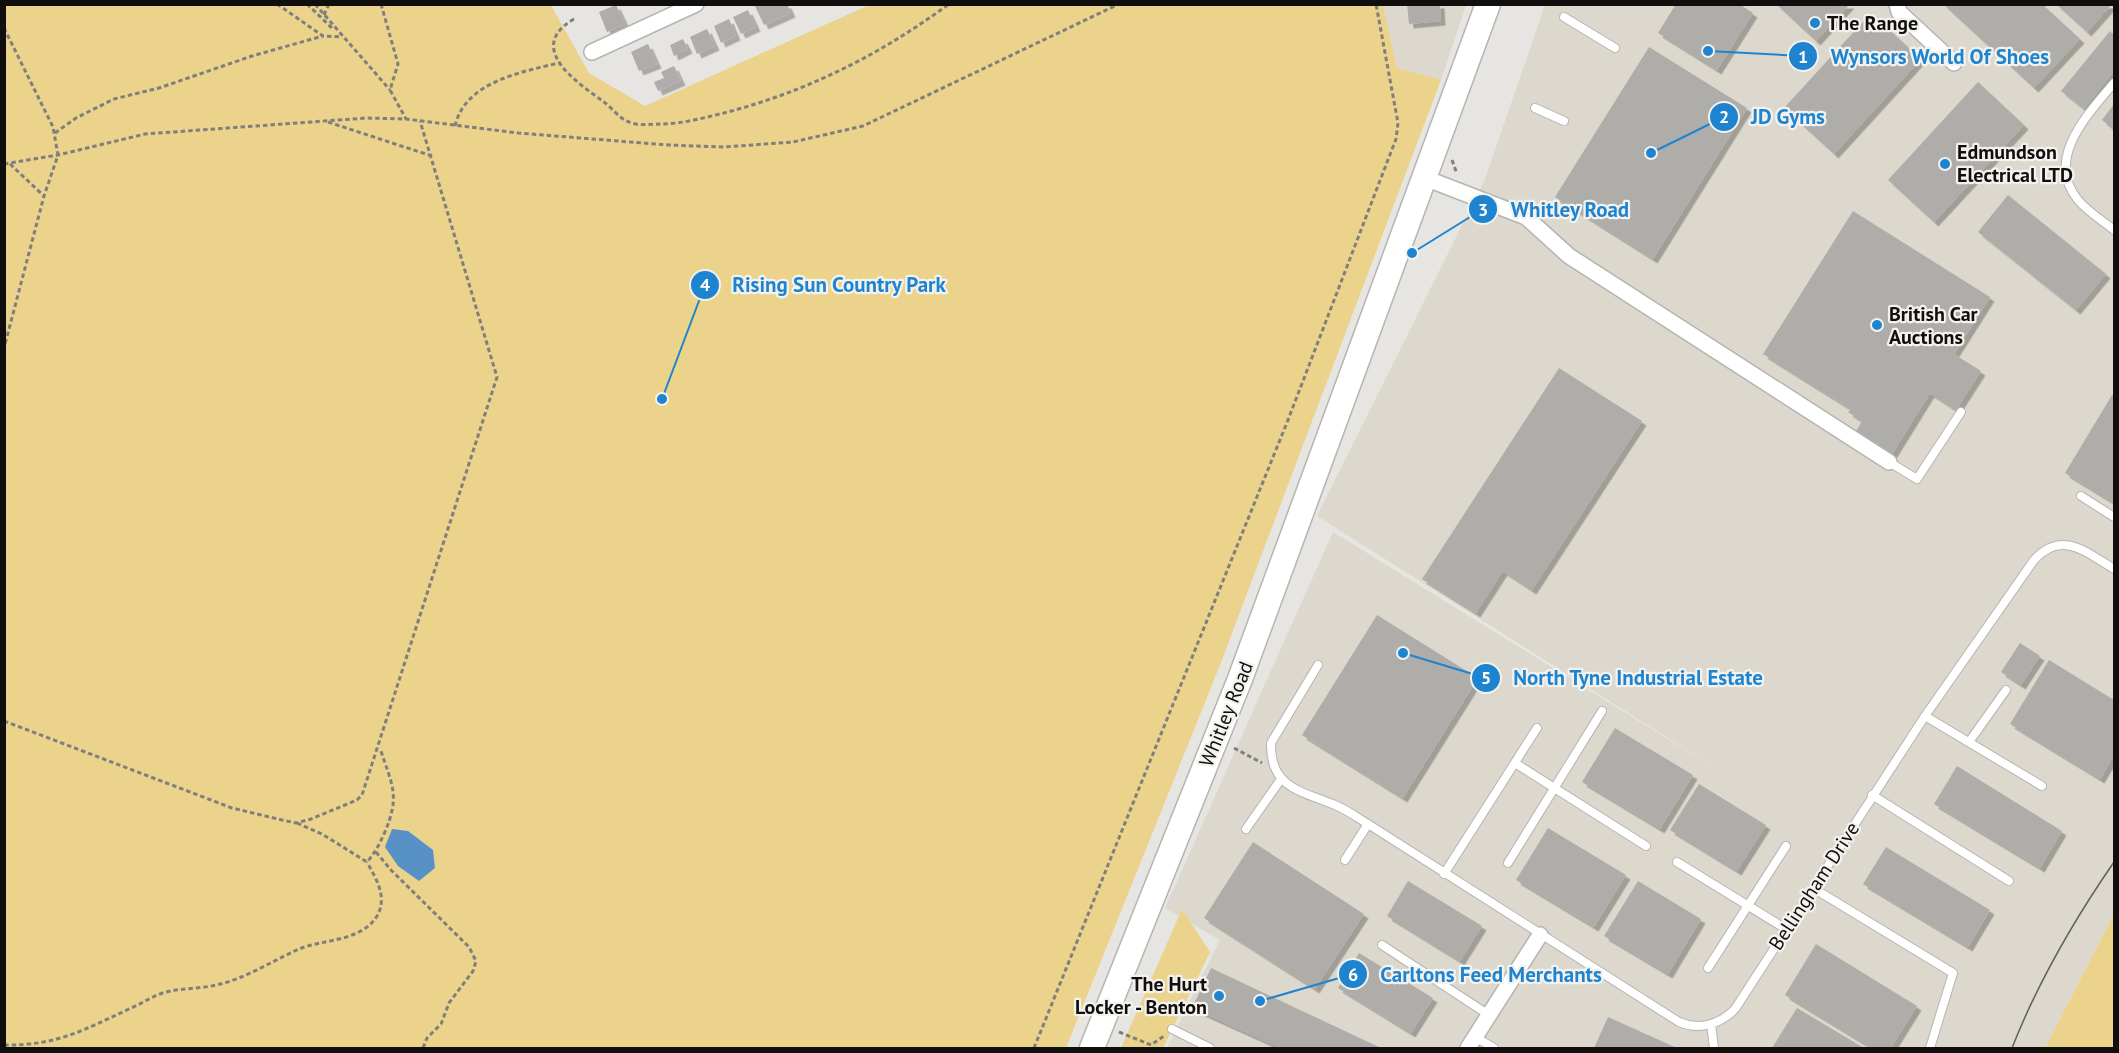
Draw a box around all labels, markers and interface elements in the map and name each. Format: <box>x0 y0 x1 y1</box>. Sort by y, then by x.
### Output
place label: The Range <box>1827 10 1918 36</box>
marker: The Range <box>1808 16 1822 30</box>
callout: Wynsors World Of Shoes <box>1788 37 2061 76</box>
text: Wynsors World Of Shoes <box>1831 43 2049 70</box>
text: 1 <box>1798 45 1808 68</box>
callout: JD Gyms <box>1709 97 1837 136</box>
text: JD Gyms <box>1750 103 1825 130</box>
text: 2 <box>1719 105 1729 128</box>
place label: Edmundson Electrical LTD <box>1957 139 2073 188</box>
marker: Edmundson Electrical LTD <box>1938 157 1952 171</box>
callout: Whitley Road <box>1468 190 1641 229</box>
text: Whitley Road <box>1511 196 1629 223</box>
text: 3 <box>1478 198 1488 221</box>
callout: Rising Sun Country Park <box>690 265 958 304</box>
text: Rising Sun Country Park <box>732 271 946 298</box>
text: 4 <box>700 273 710 296</box>
place label: British Car Auctions <box>1889 301 1978 350</box>
marker: British Car Auctions <box>1870 318 1884 332</box>
street label: Whitley Road <box>1193 657 1259 771</box>
callout: North Tyne Industrial Estate <box>1471 658 1775 697</box>
text: North Tyne Industrial Estate <box>1513 664 1763 691</box>
text: 5 <box>1481 666 1491 689</box>
street label: Bellingham Drive <box>1763 817 1865 955</box>
callout: Carltons Feed Merchants <box>1338 955 1614 994</box>
text: Carltons Feed Merchants <box>1380 961 1602 988</box>
text: 6 <box>1348 963 1358 986</box>
place label: The Hurt Locker - Benton <box>1075 971 1207 1020</box>
marker: The Hurt Locker - Benton <box>1212 989 1226 1003</box>

